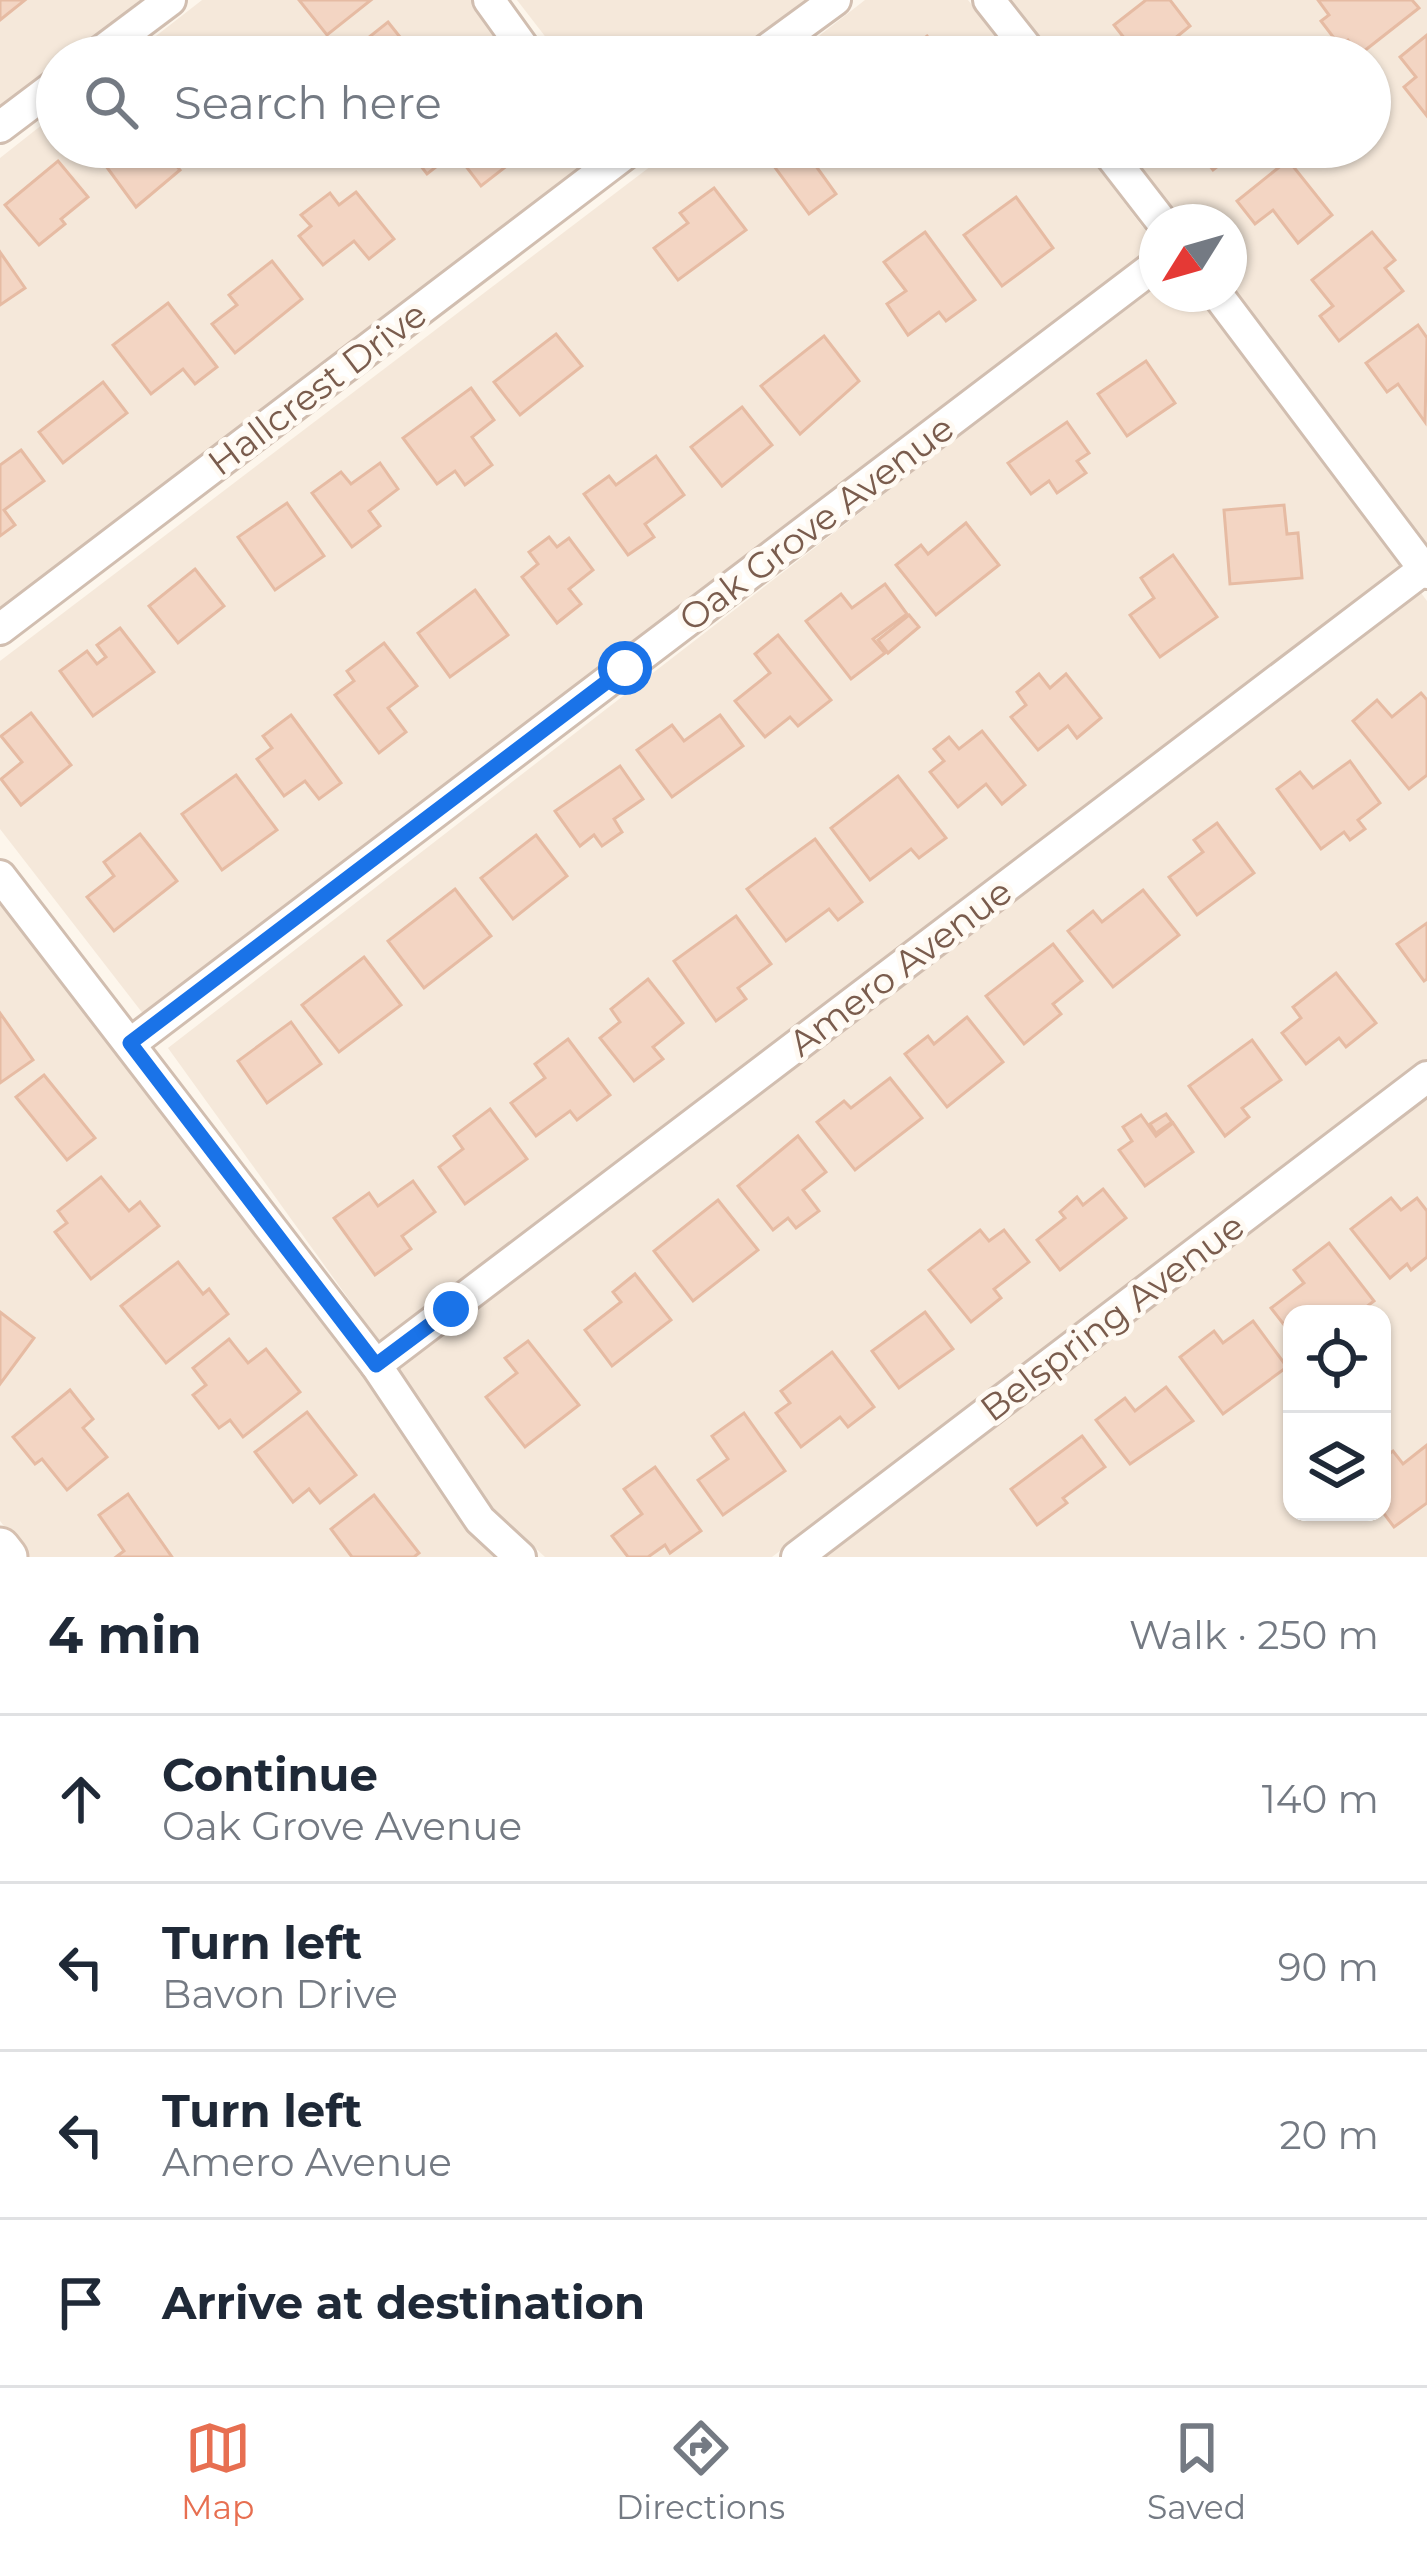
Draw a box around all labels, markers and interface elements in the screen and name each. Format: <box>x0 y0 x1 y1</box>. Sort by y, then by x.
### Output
search box <box>36 36 1391 168</box>
icon: search <box>78 69 144 135</box>
text: Search here <box>174 75 442 130</box>
north arrow <box>1139 204 1247 312</box>
street label: Hallcrest Drive <box>199 292 435 484</box>
street label: Oak Grove Avenue <box>670 405 962 641</box>
route start <box>598 641 652 695</box>
street label: Amero Avenue <box>780 869 1020 1065</box>
street label: Belspring Avenue <box>972 1204 1252 1430</box>
route end <box>424 1282 478 1336</box>
map controls <box>1283 1305 1391 1521</box>
button: locate <box>1283 1305 1391 1413</box>
button: layers <box>1283 1413 1391 1521</box>
text: 4 min <box>48 1604 202 1666</box>
text: Walk · 250 m <box>1129 1611 1379 1659</box>
text: Continue <box>162 1747 378 1802</box>
icon: ahead <box>48 1766 114 1832</box>
text: 140 m <box>1262 1775 1379 1823</box>
text: Oak Grove Avenue <box>162 1802 522 1850</box>
text: Turn left <box>162 1915 362 1970</box>
icon: left <box>48 1934 114 2000</box>
text: 90 m <box>1278 1943 1379 1991</box>
text: Bavon Drive <box>162 1970 398 2018</box>
text: Turn left <box>162 2083 362 2138</box>
icon: left <box>48 2102 114 2168</box>
text: 20 m <box>1280 2111 1379 2159</box>
text: Amero Avenue <box>162 2138 452 2186</box>
icon: arrive <box>48 2270 114 2336</box>
text: Arrive at destination <box>162 2275 645 2330</box>
tab: Map <box>181 2415 254 2527</box>
tab: Directions <box>616 2415 785 2527</box>
tab: Saved <box>1147 2415 1246 2527</box>

